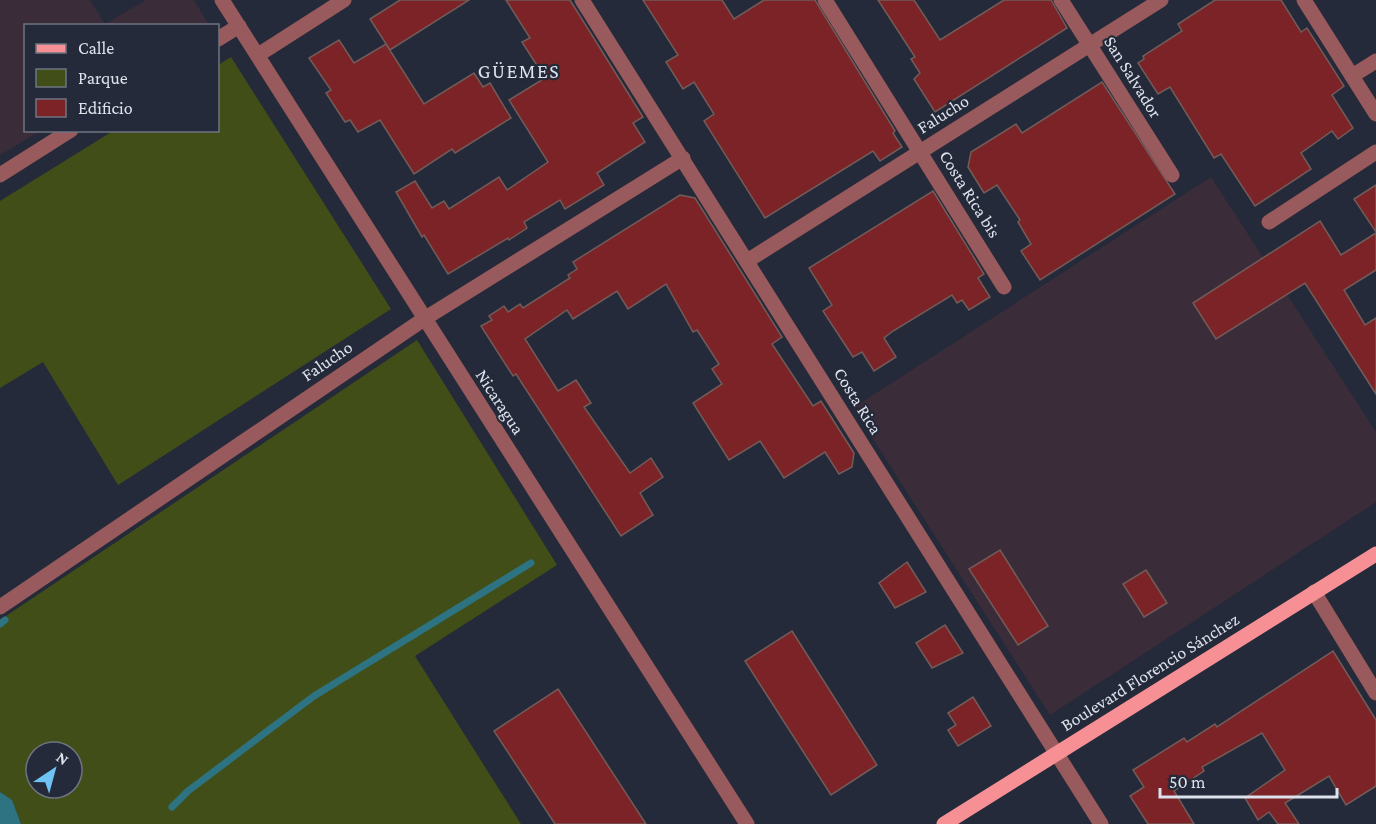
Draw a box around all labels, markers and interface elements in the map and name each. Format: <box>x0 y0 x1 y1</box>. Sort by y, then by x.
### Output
legend <box>24 24 219 132</box>
street label: San Salvador <box>1100 32 1166 122</box>
text: Calle <box>78 38 114 58</box>
district label: GÜEMES <box>478 60 560 82</box>
text: Parque <box>78 68 128 88</box>
street label: Falucho <box>914 90 973 138</box>
text: Edificio <box>78 98 133 118</box>
street label: Costa Rica bis <box>935 147 1005 241</box>
street label: Falucho <box>298 337 356 385</box>
street label: Costa Rica <box>830 364 886 438</box>
street label: Nicaragua <box>472 366 528 438</box>
street label: Boulevard Florencio Sánchez <box>1057 609 1243 735</box>
north arrow <box>24 740 84 800</box>
text: N <box>53 748 72 768</box>
scale bar <box>1160 761 1337 799</box>
text: 50 m <box>1169 772 1206 792</box>

